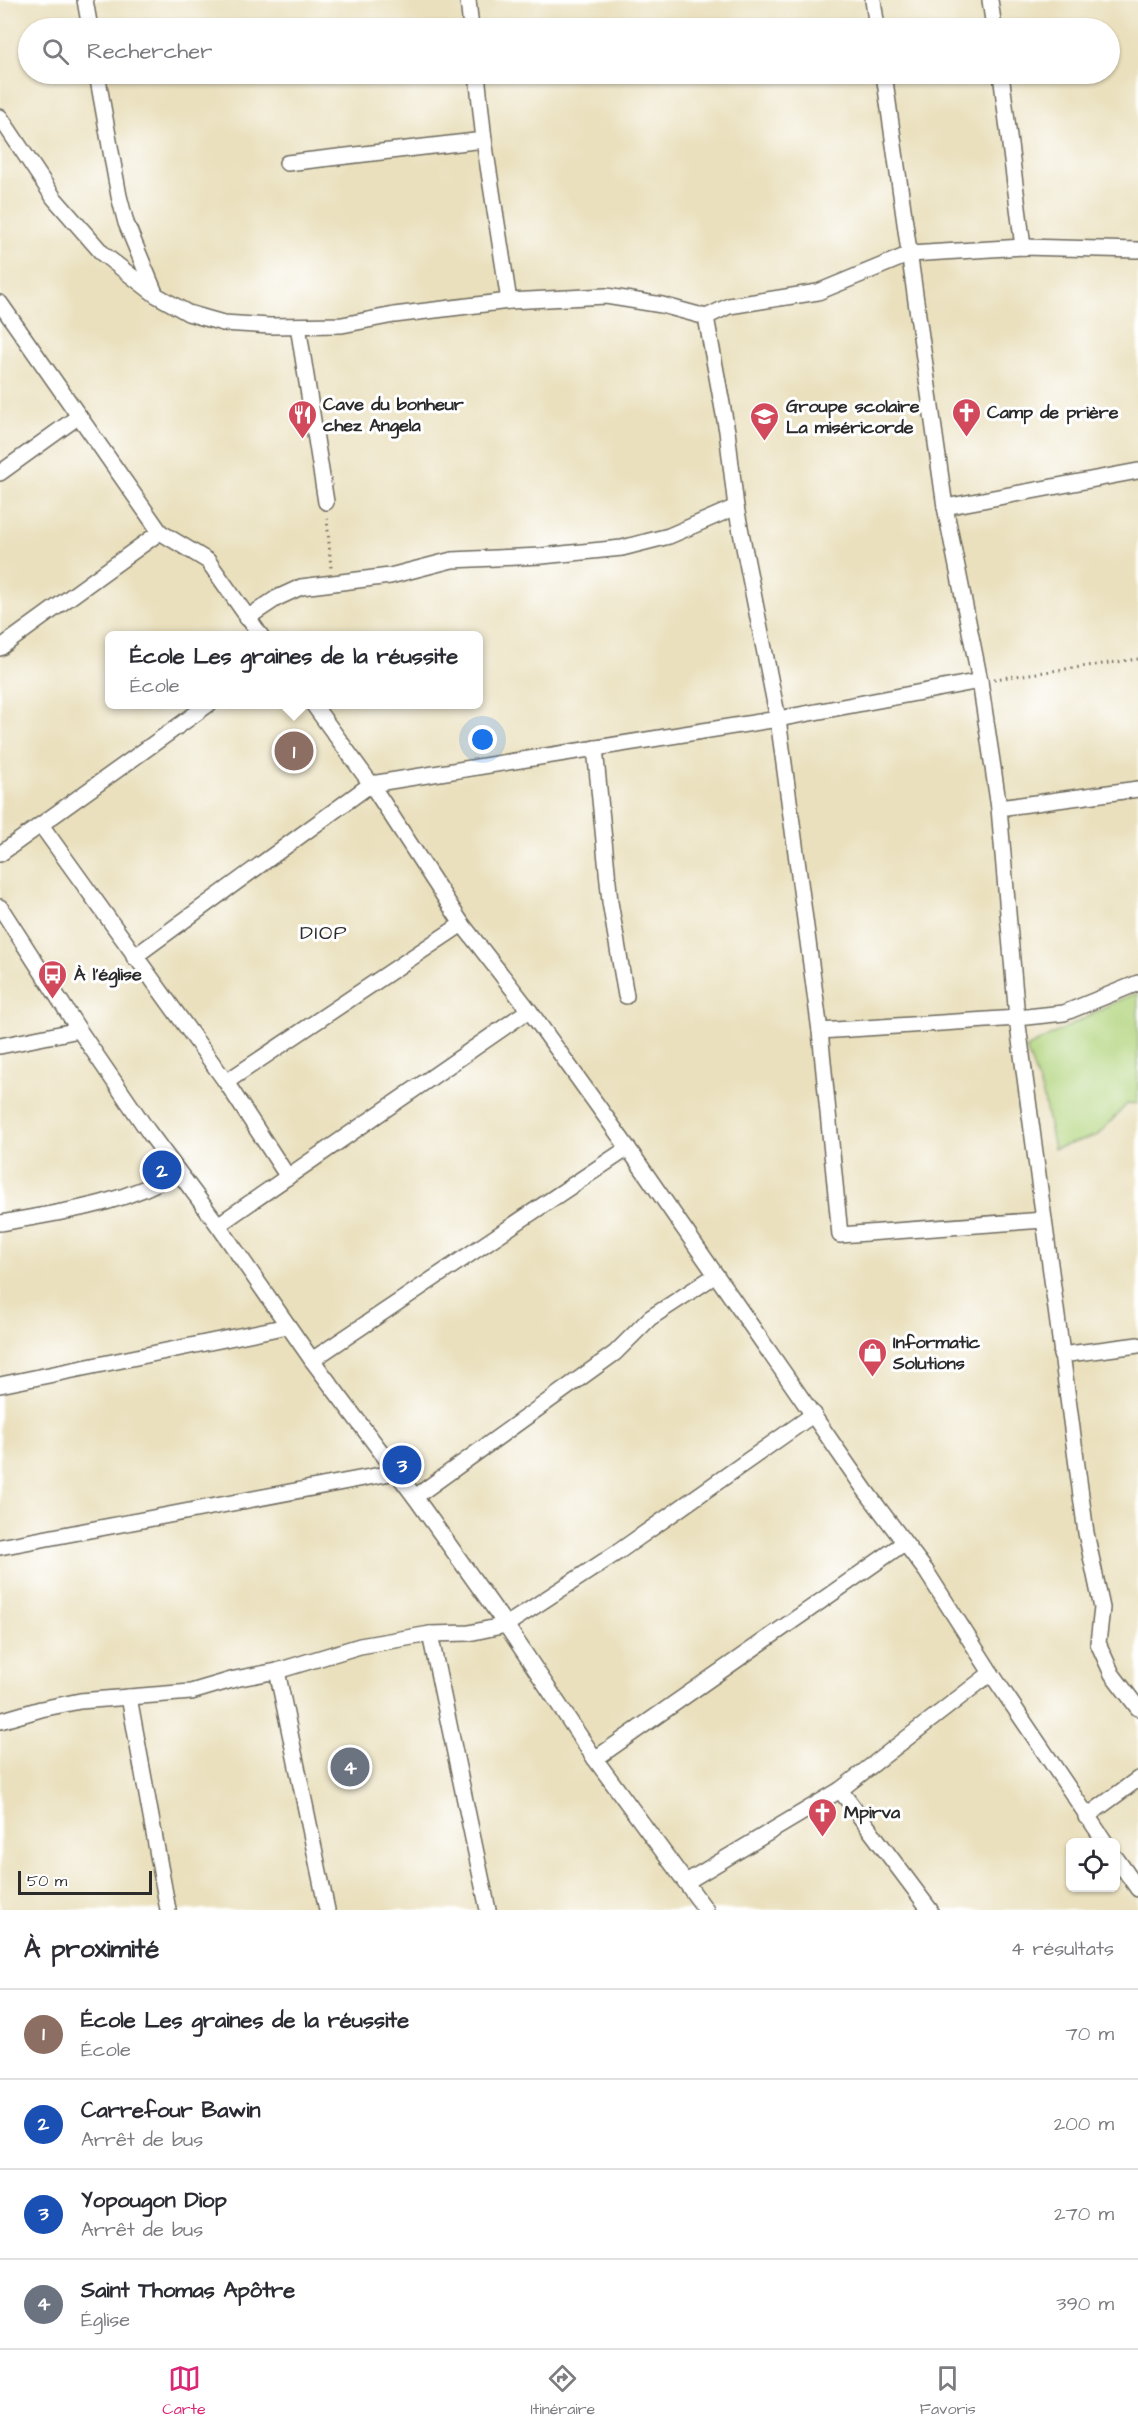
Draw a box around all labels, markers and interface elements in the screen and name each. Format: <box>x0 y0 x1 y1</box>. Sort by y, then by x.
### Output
search box <box>18 18 1120 84</box>
icon: search <box>39 35 72 68</box>
text: Rechercher <box>87 36 212 67</box>
place label: Cave du bonheur chez Angela <box>323 392 464 439</box>
place label: Groupe scolaire La miséricorde <box>786 394 920 440</box>
church icon: Camp de prière <box>950 396 982 438</box>
restaurant icon: Cave du bonheur chez Angela <box>286 398 318 440</box>
school or university icon: Groupe scolaire La miséricorde <box>749 400 781 442</box>
place label: Camp de prière <box>987 400 1119 425</box>
popup <box>105 631 483 709</box>
text: École Les graines de la réussite <box>130 641 458 672</box>
text: École <box>130 672 180 700</box>
your location <box>468 725 497 754</box>
pin: 1 <box>274 728 314 774</box>
district label: DIOP <box>300 919 348 947</box>
bus stop icon: À l'église <box>37 958 69 1000</box>
place label: À l'église <box>74 962 142 988</box>
pin: 2 <box>142 1148 182 1192</box>
place label: Informatic Solutions <box>892 1330 981 1376</box>
shop icon: Informatic Solutions <box>856 1336 888 1378</box>
pin: 3 <box>382 1442 422 1488</box>
pin: 4 <box>330 1744 370 1790</box>
church icon: Mpirva <box>807 1796 839 1838</box>
place label: Mpirva <box>844 1800 901 1825</box>
map controls <box>1066 1838 1120 1892</box>
button: locate <box>1066 1838 1120 1892</box>
scale bar <box>18 1868 152 1896</box>
text: 50 m <box>27 1870 67 1892</box>
text: À proximité <box>24 1931 159 1967</box>
text: 4 résultats <box>1011 1935 1114 1963</box>
text: École Les graines de la réussite <box>81 2005 409 2036</box>
text: 1 <box>42 2020 45 2048</box>
text: 70 m <box>1066 2020 1114 2048</box>
text: École <box>81 2036 131 2064</box>
text: Carrefour Bawin <box>81 2095 260 2126</box>
text: 2 <box>38 2110 49 2138</box>
text: 200 m <box>1054 2110 1114 2138</box>
text: Arrêt de bus <box>81 2126 203 2154</box>
text: Yopougon Diop <box>81 2185 227 2216</box>
text: 3 <box>38 2200 49 2228</box>
text: 270 m <box>1054 2200 1114 2228</box>
text: Arrêt de bus <box>81 2216 203 2244</box>
text: Saint Thomas Apôtre <box>81 2275 295 2306</box>
text: 4 <box>37 2290 50 2318</box>
text: 390 m <box>1056 2290 1114 2318</box>
text: Église <box>81 2306 130 2334</box>
tab: Carte <box>162 2362 206 2420</box>
tab: Itinéraire <box>530 2362 595 2420</box>
tab: Favoris <box>920 2362 976 2420</box>

